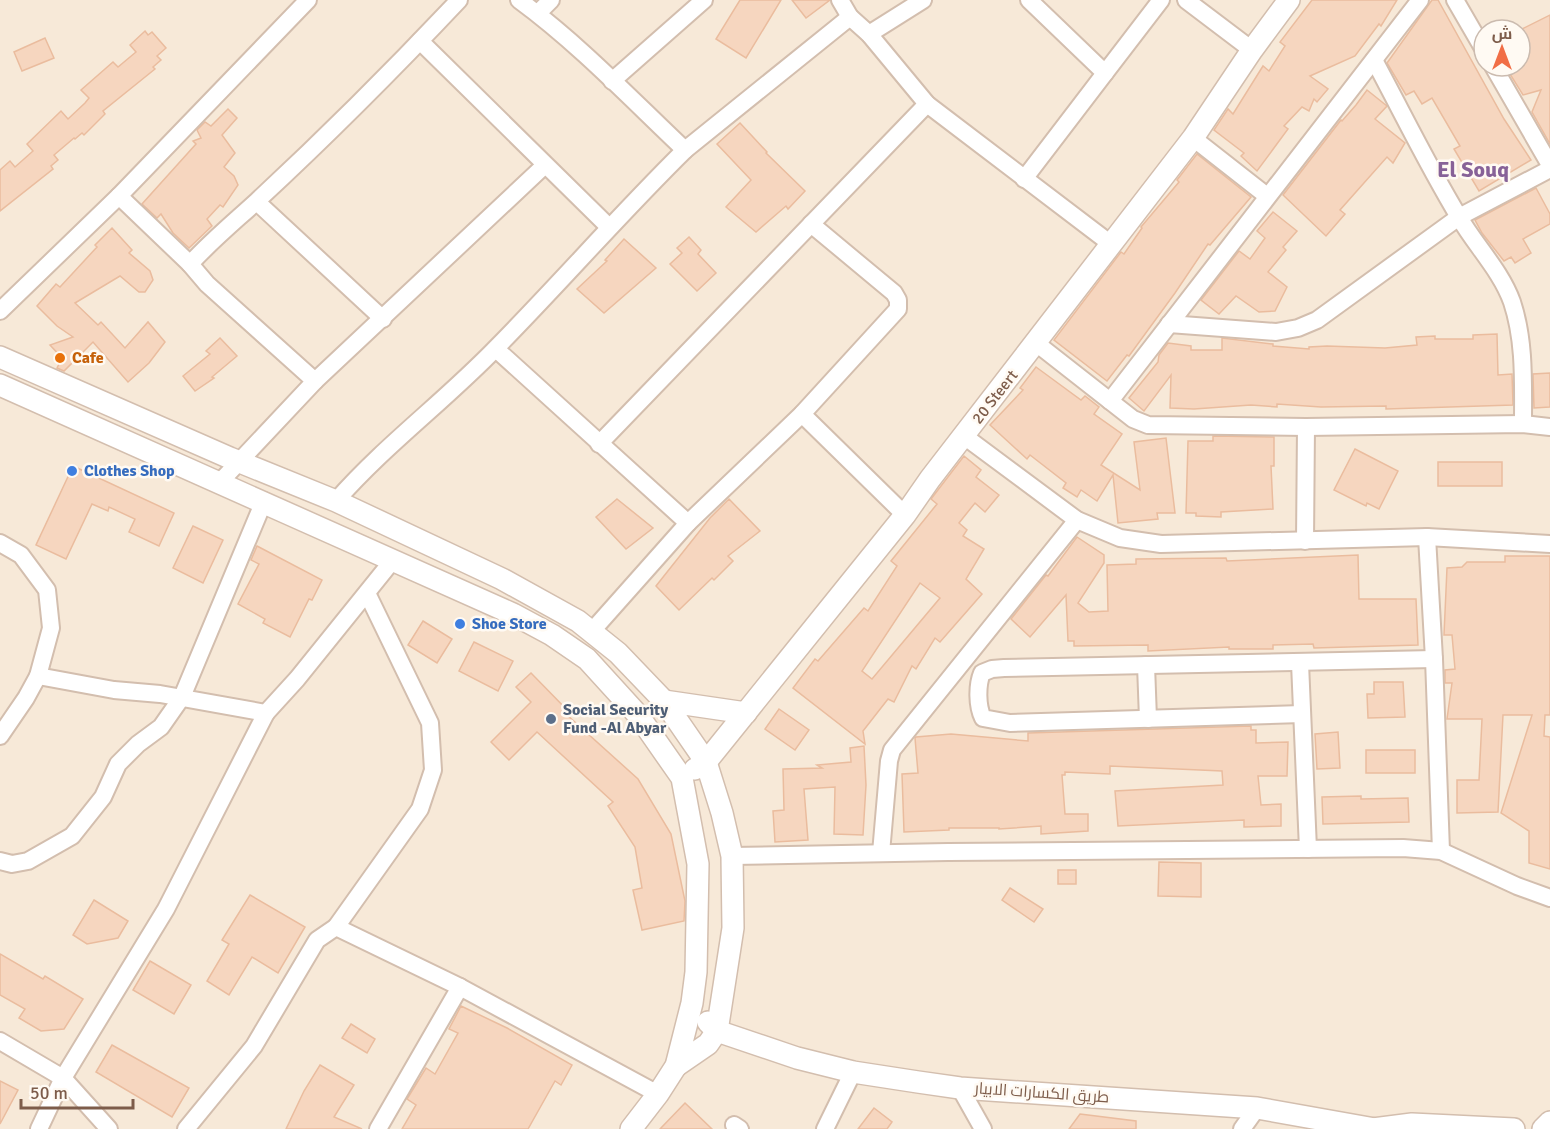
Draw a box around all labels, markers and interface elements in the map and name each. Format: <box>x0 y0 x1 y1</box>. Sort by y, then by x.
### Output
north arrow <box>1472 18 1532 78</box>
text: ش <box>1492 24 1512 44</box>
district label: El Souq <box>1437 156 1509 183</box>
place label: Cafe <box>72 348 104 368</box>
marker: Cafe <box>53 351 67 365</box>
street label: 20 Steert <box>968 366 1023 428</box>
place label: Clothes Shop <box>84 461 175 481</box>
marker: Clothes Shop <box>65 464 79 478</box>
place label: Shoe Store <box>472 614 547 634</box>
marker: Shoe Store <box>453 617 467 631</box>
place label: Social Security Fund -Al Abyar <box>563 700 668 738</box>
marker: Social Security Fund -Al Abyar <box>544 712 558 726</box>
scale bar <box>21 1072 134 1110</box>
street label: طريق الكسارات الابيار <box>973 1078 1110 1108</box>
text: 50 m <box>30 1082 68 1104</box>

